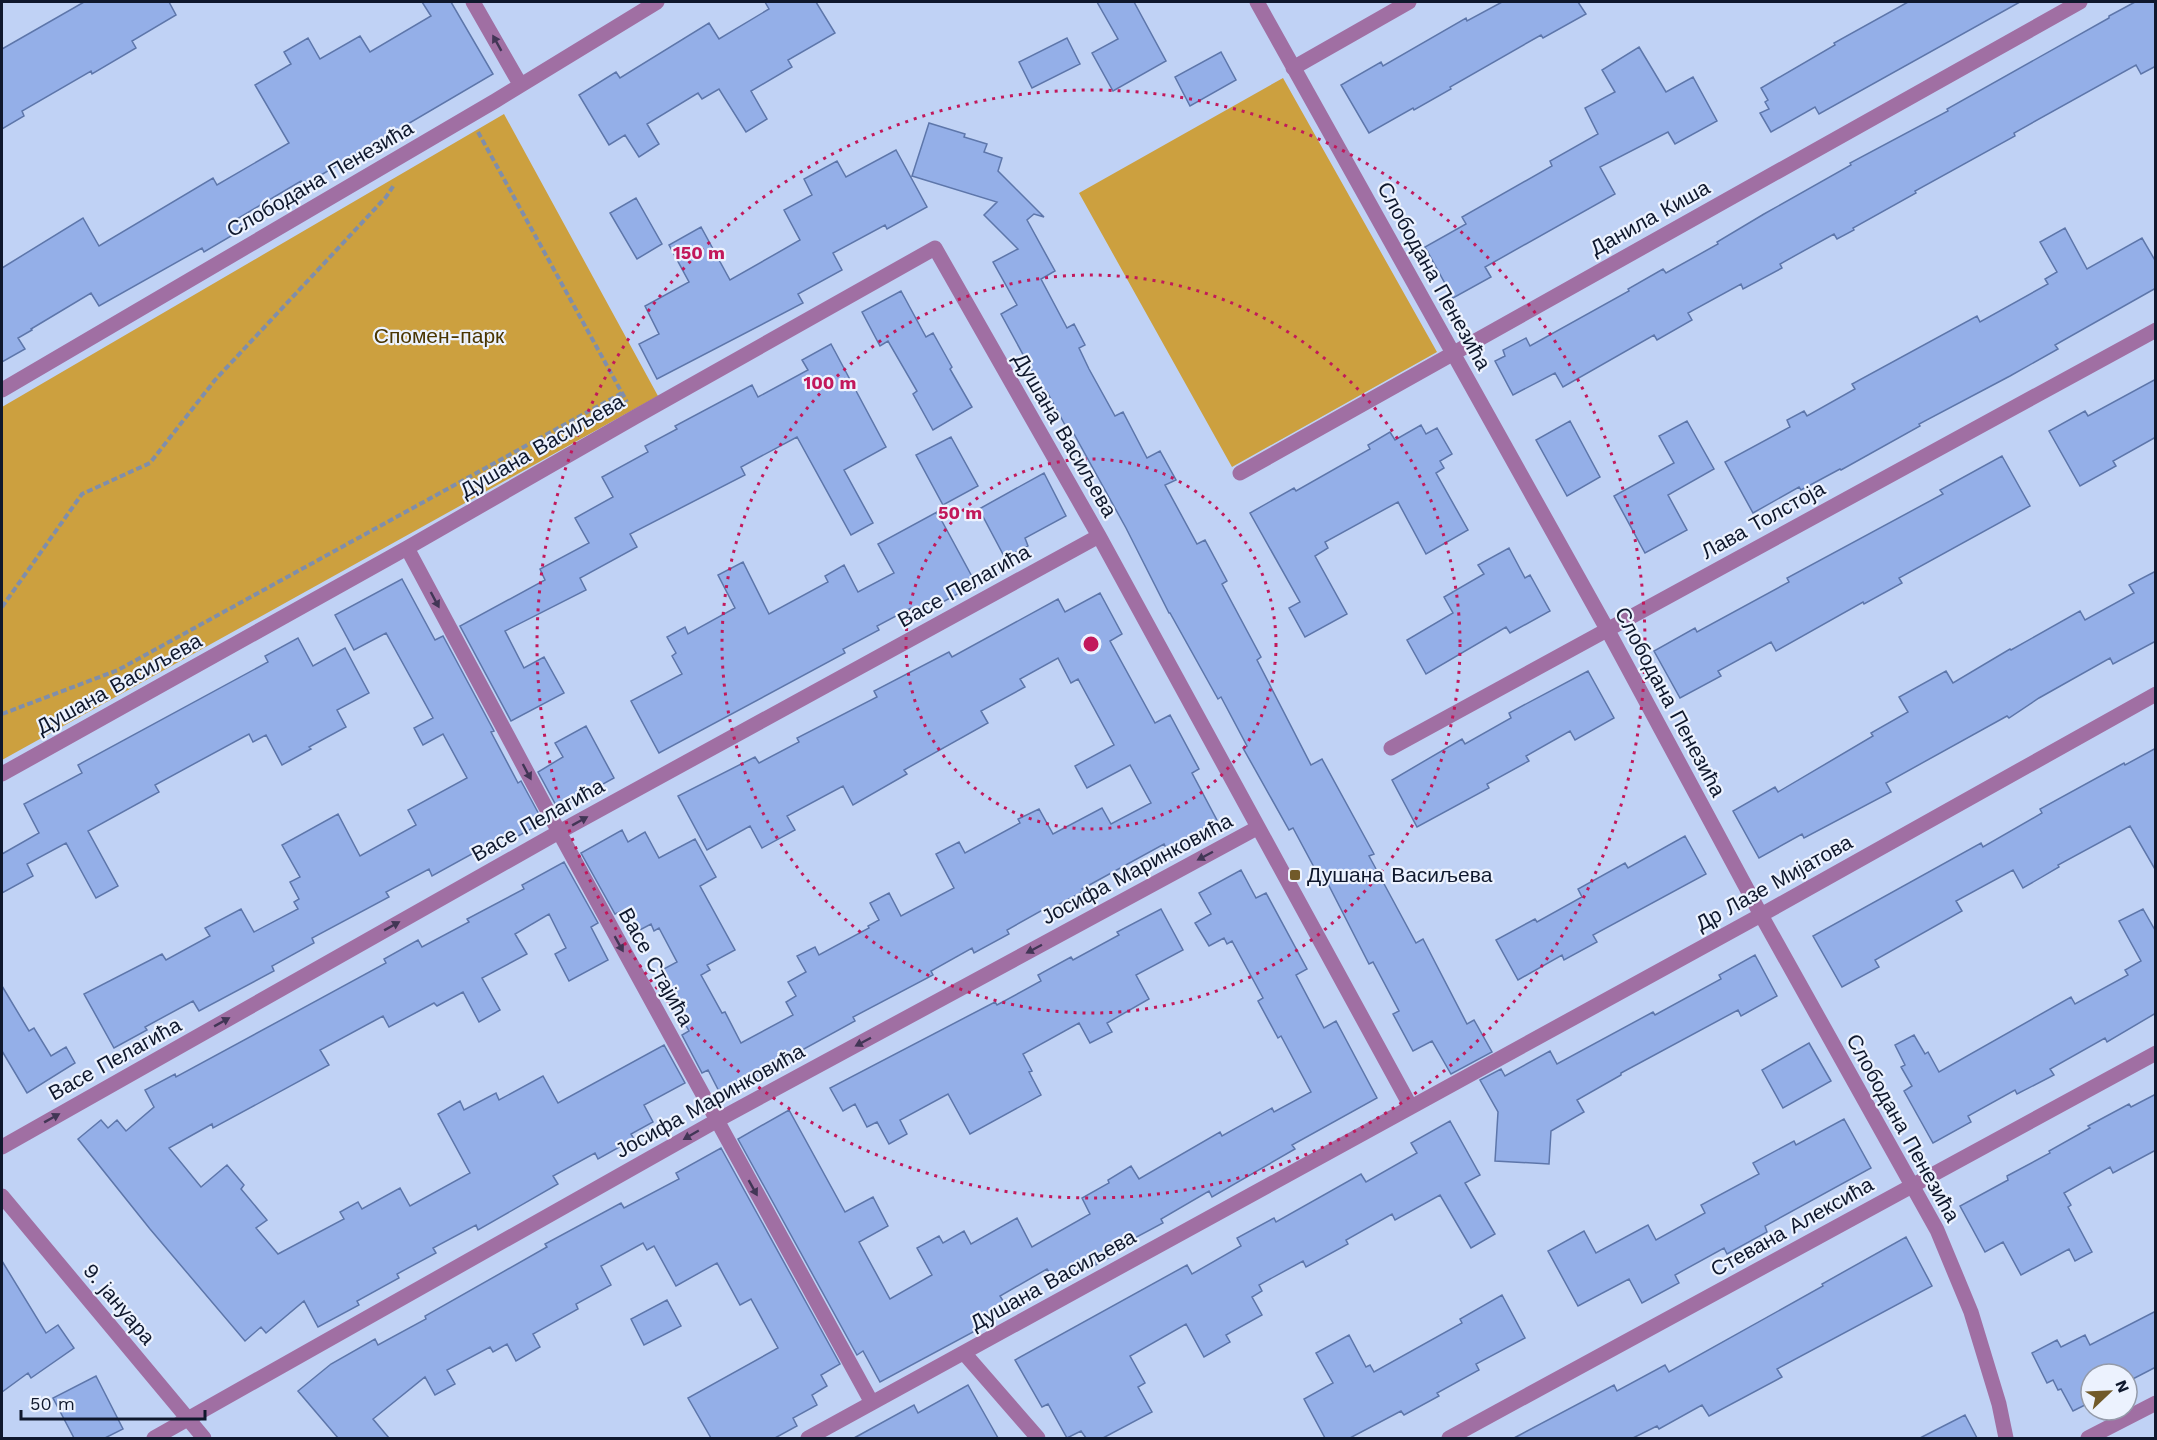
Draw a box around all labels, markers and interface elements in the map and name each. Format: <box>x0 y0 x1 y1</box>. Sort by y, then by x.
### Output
one-way arrow <box>491 35 502 51</box>
street label: Слободана Пенезића <box>222 115 418 242</box>
street label: Данила Киша <box>1586 174 1714 261</box>
street label: Слободана Пенезића <box>1372 177 1497 374</box>
text: 150 m <box>673 242 725 263</box>
park label: Спомен-парк <box>374 323 505 348</box>
street label: Душана Васиљева <box>1008 348 1123 522</box>
text: 100 m <box>803 372 857 393</box>
street label: Душана Васиљева <box>455 388 629 503</box>
street label: Лава Толстоја <box>1696 475 1829 564</box>
text: 50 m <box>938 502 982 523</box>
street label: Васе Пелагића <box>893 539 1035 632</box>
one-way arrow <box>430 592 440 609</box>
street label: Слободана Пенезића <box>1610 603 1731 801</box>
street label: Душана Васиљева <box>32 628 206 739</box>
centre of rings <box>1081 634 1101 654</box>
one-way arrow <box>522 764 532 781</box>
street label: Васе Пелагића <box>467 773 609 866</box>
street label: Јосифа Маринковића <box>1037 808 1237 929</box>
one-way arrow <box>572 816 589 826</box>
street label: Др Лазе Мијатова <box>1691 829 1857 936</box>
one-way arrow <box>1197 851 1214 861</box>
place label: Душана Васиљева <box>1307 862 1493 887</box>
marker: Душана Васиљева <box>1288 868 1302 882</box>
street label: Васе Стајића <box>614 903 699 1030</box>
one-way arrow <box>384 921 400 932</box>
one-way arrow <box>614 936 624 953</box>
one-way arrow <box>1025 944 1042 954</box>
street label: Васе Пелагића <box>44 1012 186 1105</box>
one-way arrow <box>214 1017 231 1027</box>
street label: Слободана Пенезића <box>1841 1029 1966 1226</box>
one-way arrow <box>854 1037 871 1047</box>
street label: Јосифа Маринковића <box>611 1038 809 1163</box>
one-way arrow <box>44 1113 61 1123</box>
one-way arrow <box>683 1130 700 1140</box>
street label: Стевана Алексића <box>1706 1171 1878 1282</box>
one-way arrow <box>748 1180 758 1197</box>
street label: Душана Васиљева <box>966 1224 1140 1335</box>
street label: 9. јануара <box>78 1258 161 1350</box>
north arrow <box>2079 1362 2139 1422</box>
text: N <box>2111 1377 2133 1396</box>
scale bar <box>21 1383 206 1421</box>
text: 50 m <box>30 1393 75 1414</box>

